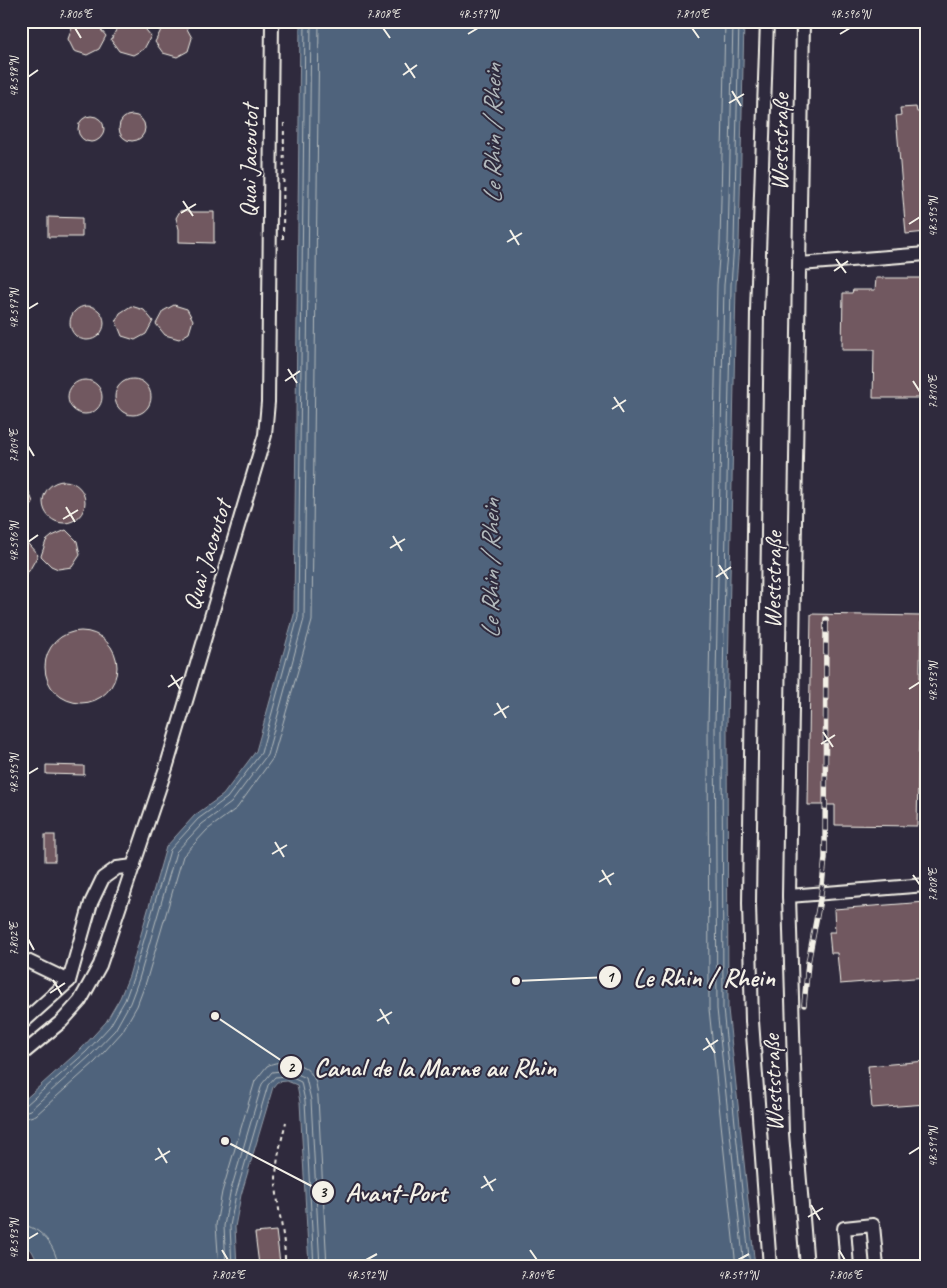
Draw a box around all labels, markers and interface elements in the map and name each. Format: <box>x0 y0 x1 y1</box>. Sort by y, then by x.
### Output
text: 7.806°E <box>58 6 94 22</box>
text: 7.808°E <box>366 6 402 22</box>
text: 48.597°N <box>458 6 500 22</box>
text: 7.810°E <box>675 6 711 22</box>
text: 48.596°N <box>830 6 872 22</box>
text: 48.598°N <box>6 55 22 97</box>
water label: Le Rhin / Rhein <box>476 62 509 204</box>
street label: Weststraße <box>763 91 797 191</box>
street label: Quai Jacoutot <box>232 100 266 218</box>
text: 48.595°N <box>925 195 941 237</box>
text: 48.597°N <box>6 287 22 329</box>
text: 7.810°E <box>925 373 941 409</box>
text: 7.804°E <box>6 427 22 463</box>
street label: Quai Jacoutot <box>175 493 240 614</box>
water label: Le Rhin / Rhein <box>474 497 507 639</box>
text: 48.596°N <box>6 520 22 562</box>
street label: Weststraße <box>756 529 790 629</box>
text: 48.593°N <box>925 660 941 702</box>
text: 48.595°N <box>6 752 22 794</box>
text: 7.808°E <box>925 866 941 902</box>
text: 7.802°E <box>6 920 22 956</box>
callout: Le Rhin / Rhein <box>598 956 786 997</box>
text: Le Rhin / Rhein <box>633 961 776 994</box>
text: 1 <box>607 968 616 987</box>
street label: Weststraße <box>755 1032 791 1132</box>
callout: Canal de la Marne au Rhin <box>278 1046 567 1087</box>
text: Canal de la Marne au Rhin <box>314 1051 557 1084</box>
text: 2 <box>288 1058 296 1077</box>
text: 48.591°N <box>925 1125 941 1167</box>
callout: Avant-Port <box>311 1171 457 1212</box>
text: Avant-Port <box>346 1176 450 1209</box>
text: 3 <box>320 1183 328 1202</box>
text: 48.593°N <box>6 1217 22 1259</box>
text: 7.802°E <box>211 1267 247 1283</box>
text: 48.592°N <box>346 1267 388 1283</box>
text: 7.804°E <box>520 1267 556 1283</box>
text: 48.591°N <box>718 1267 760 1283</box>
text: 7.806°E <box>828 1267 864 1283</box>

